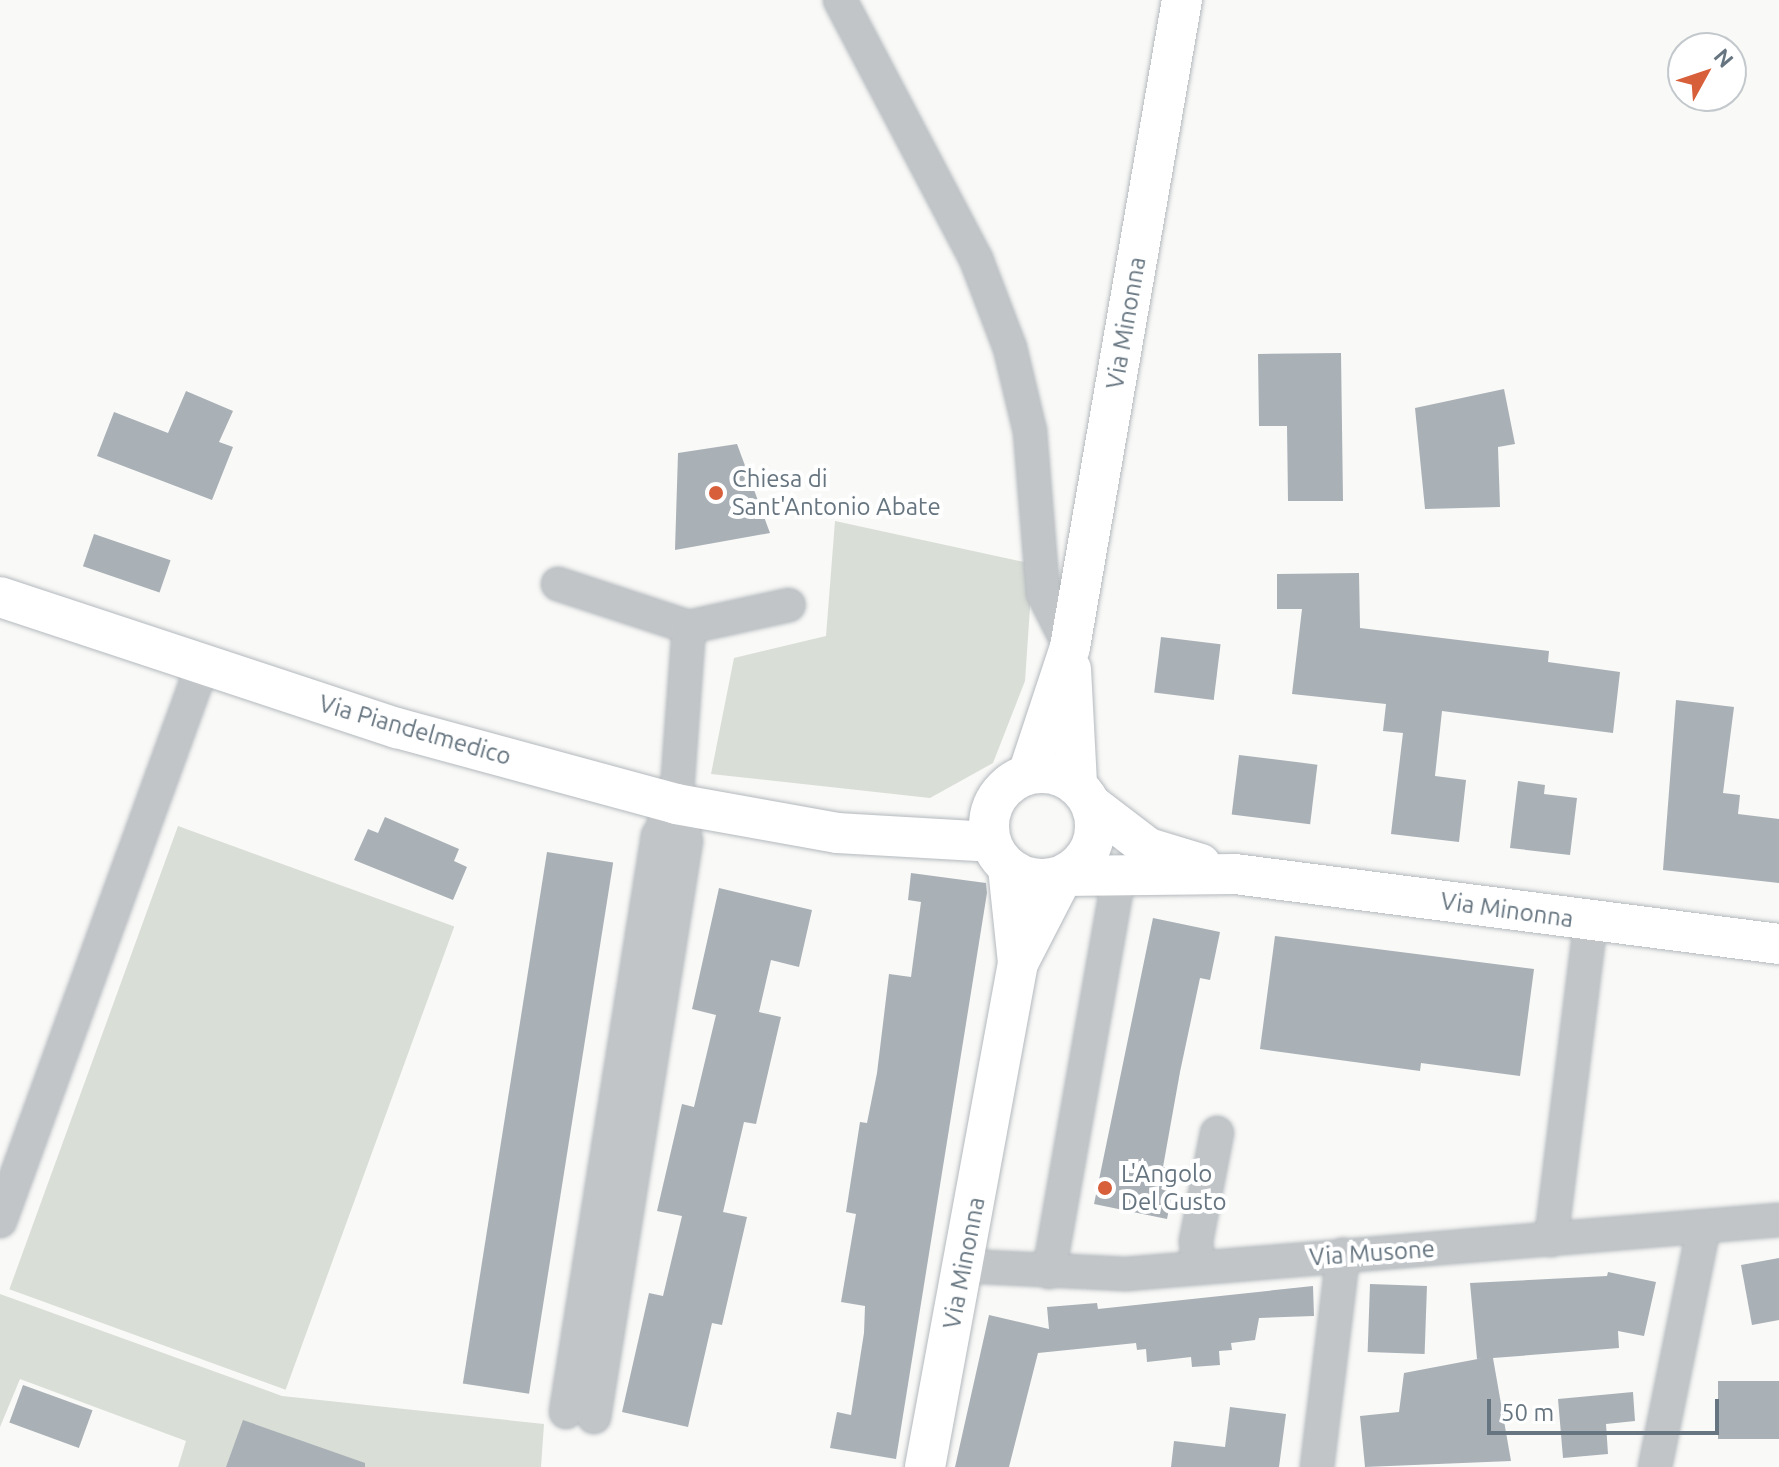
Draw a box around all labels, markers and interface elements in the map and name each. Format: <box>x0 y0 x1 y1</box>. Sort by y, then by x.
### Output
north arrow <box>1667 32 1747 112</box>
text: N <box>1709 43 1739 72</box>
street label: Via Minonna <box>1100 255 1152 391</box>
place label: Chiesa di Sant'Antonio Abate <box>732 465 941 521</box>
marker: Chiesa di Sant'Antonio Abate <box>707 484 725 502</box>
street label: Via Piandelmedico <box>316 689 514 771</box>
street label: Via Minonna <box>1439 886 1575 934</box>
place label: L'Angolo Del Gusto <box>1121 1160 1226 1216</box>
marker: L'Angolo Del Gusto <box>1096 1179 1114 1197</box>
street label: Via Minonna <box>937 1195 991 1331</box>
street label: Via Musone <box>1308 1234 1436 1272</box>
scale bar <box>1491 1383 1723 1433</box>
text: 50 m <box>1501 1399 1554 1426</box>

